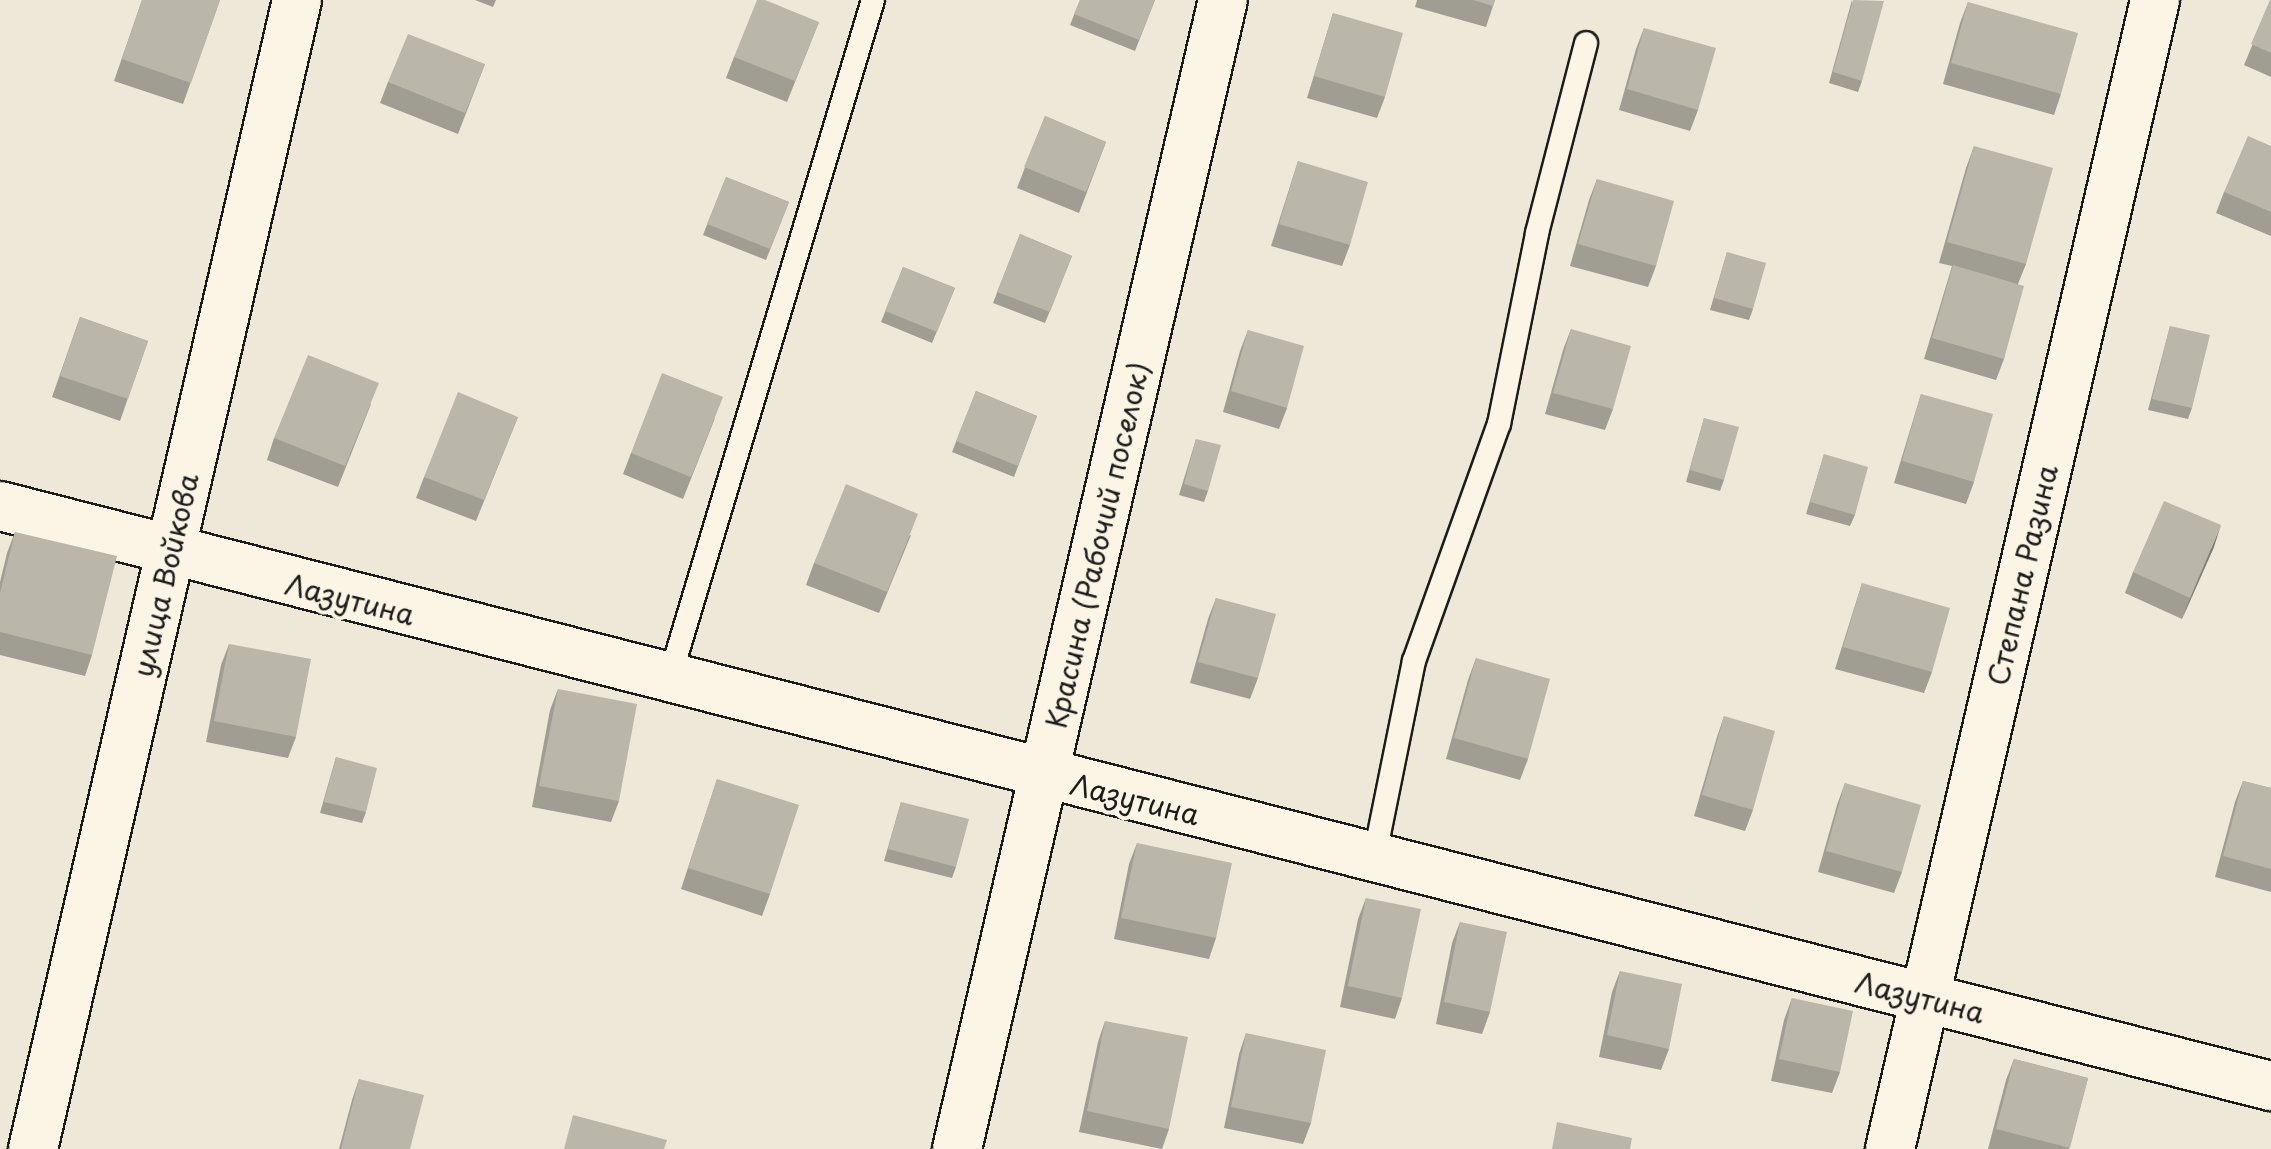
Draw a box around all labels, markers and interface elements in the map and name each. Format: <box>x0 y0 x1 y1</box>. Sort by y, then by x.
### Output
street label: Красина (Рабочий поселок) <box>1038 358 1156 732</box>
street label: Степана Разина <box>1980 461 2064 689</box>
street label: улица Войкова <box>125 469 205 681</box>
street label: Лазутина <box>282 567 418 631</box>
street label: Лазутина <box>1067 767 1203 831</box>
street label: Лазутина <box>1852 965 1988 1029</box>

